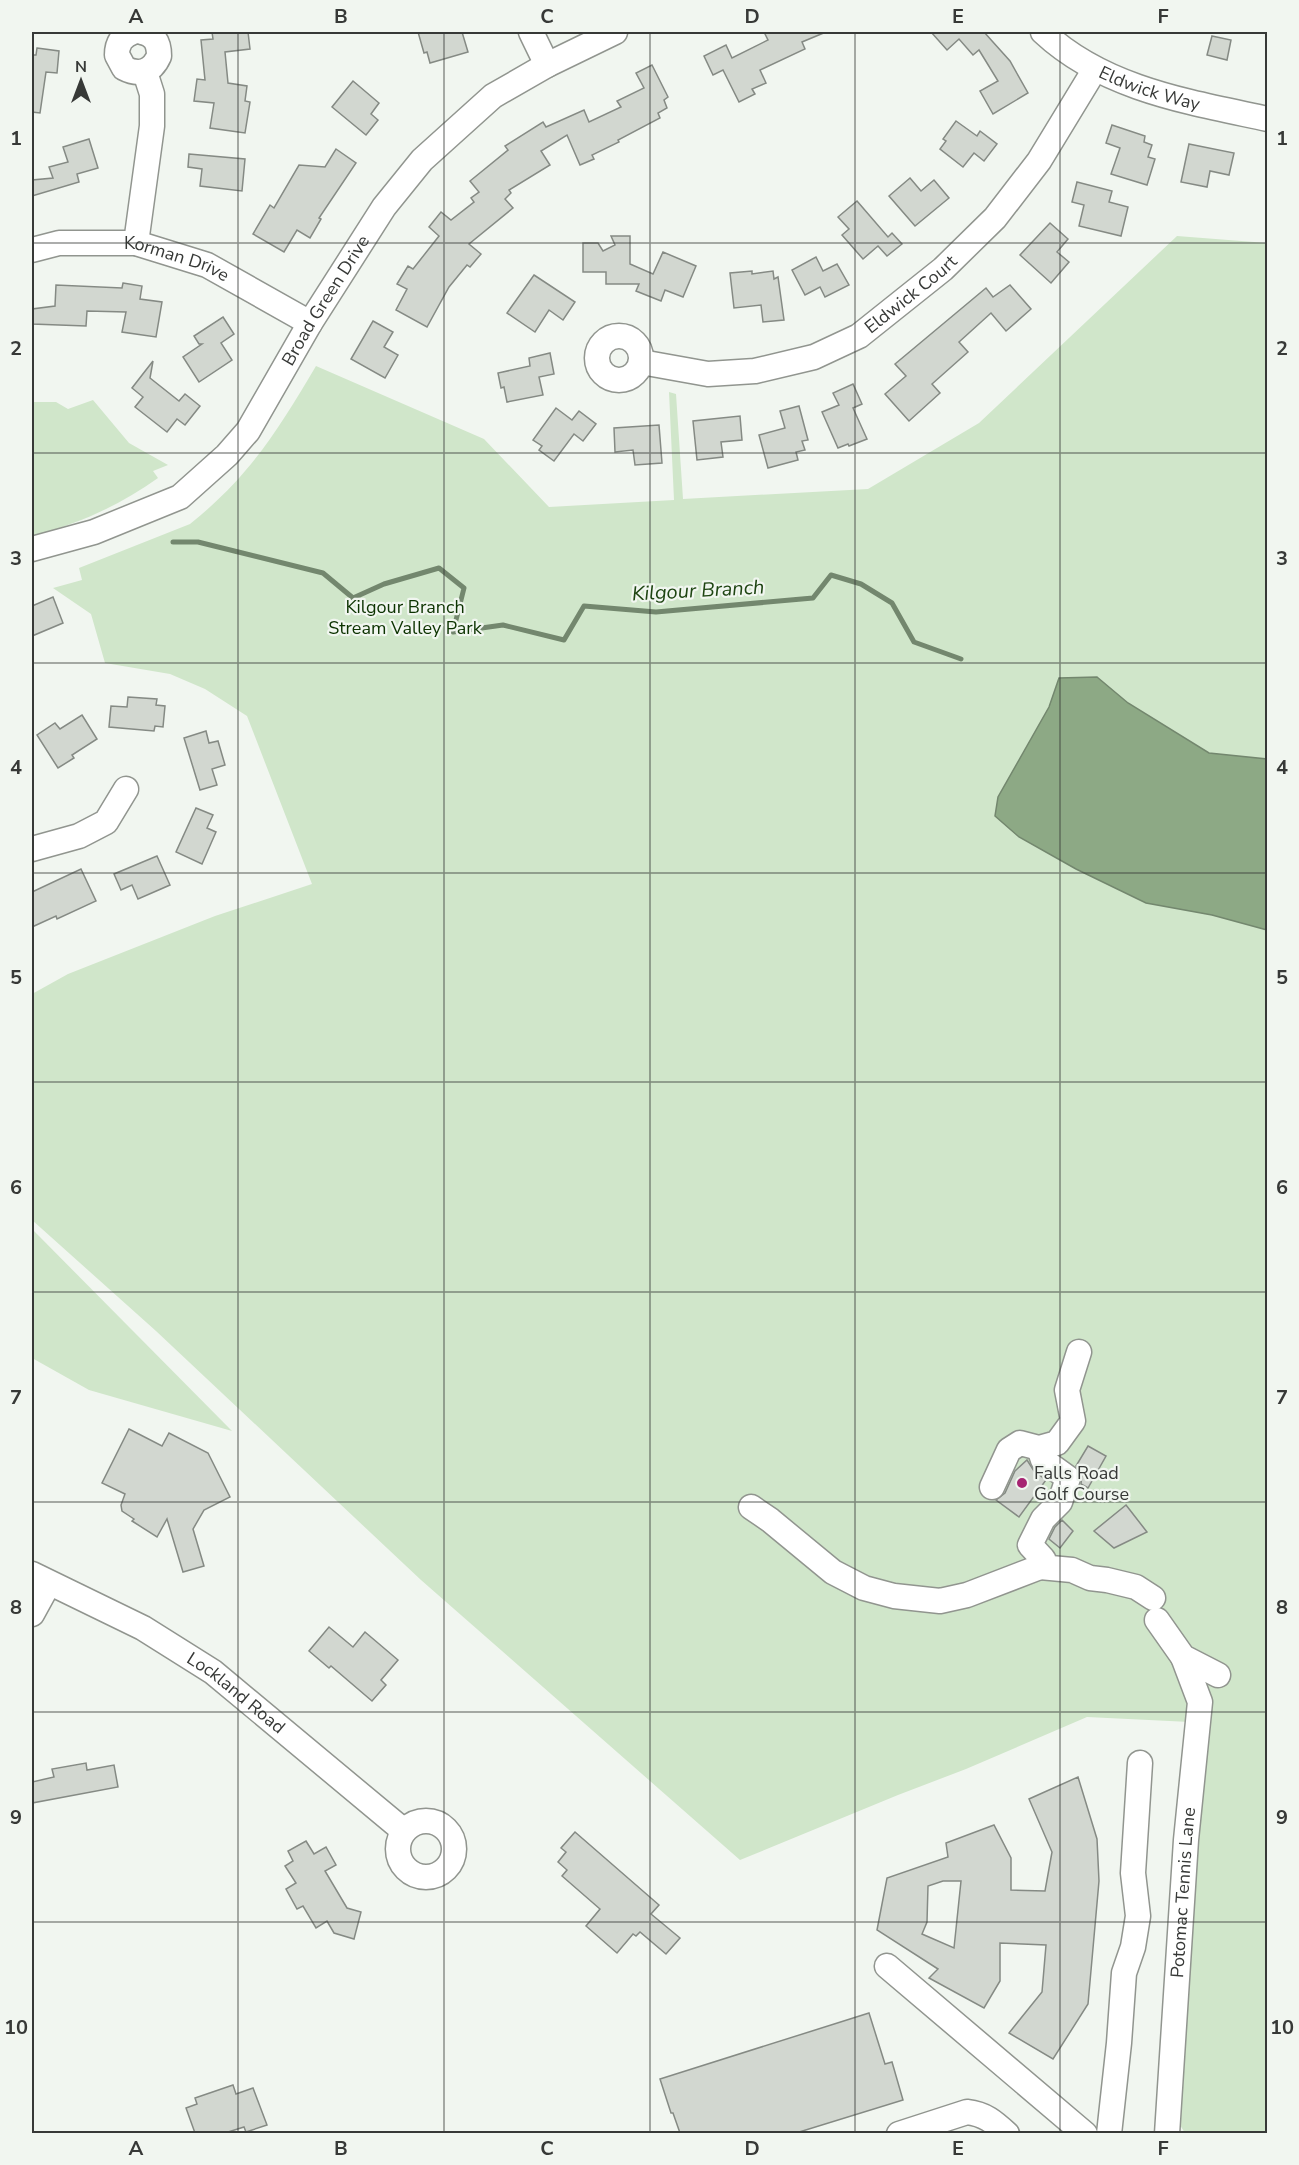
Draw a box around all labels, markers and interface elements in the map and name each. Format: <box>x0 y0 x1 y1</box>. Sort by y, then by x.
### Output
text: A <box>129 3 144 30</box>
text: B <box>334 3 348 30</box>
text: C <box>540 3 554 30</box>
text: D <box>744 3 760 30</box>
text: E <box>952 3 964 30</box>
text: F <box>1157 3 1169 30</box>
north arrow <box>51 51 111 111</box>
text: N <box>75 56 87 78</box>
street label: Eldwick Way <box>1095 60 1203 116</box>
text: 1 <box>10 125 22 152</box>
text: 1 <box>1276 125 1288 152</box>
street label: Broad Green Drive <box>276 230 375 370</box>
street label: Korman Drive <box>124 231 234 287</box>
street label: Eldwick Court <box>860 249 963 339</box>
text: 2 <box>10 335 22 362</box>
text: 2 <box>1276 335 1288 362</box>
text: 3 <box>10 545 22 572</box>
text: 3 <box>1276 545 1288 572</box>
water label: Kilgour Branch <box>631 574 765 607</box>
park label: Kilgour Branch Stream Valley Park <box>328 595 483 640</box>
text: 4 <box>10 754 22 781</box>
text: 4 <box>1276 754 1288 781</box>
text: 5 <box>10 964 22 991</box>
text: 5 <box>1276 964 1288 991</box>
text: 6 <box>10 1174 22 1201</box>
text: 6 <box>1276 1174 1288 1201</box>
text: 7 <box>10 1384 22 1411</box>
text: 7 <box>1276 1384 1288 1411</box>
place label: Falls Road Golf Course <box>1034 1461 1129 1506</box>
marker: Falls Road Golf Course <box>1015 1476 1029 1490</box>
text: 8 <box>10 1594 22 1621</box>
text: 8 <box>1276 1594 1288 1621</box>
street label: Lockland Road <box>182 1647 290 1739</box>
text: 9 <box>10 1804 22 1831</box>
text: 9 <box>1276 1804 1288 1831</box>
street label: Potomac Tennis Lane <box>1165 1806 1201 1979</box>
text: 10 <box>4 2014 28 2041</box>
text: 10 <box>1270 2014 1294 2041</box>
text: A <box>129 2135 144 2162</box>
text: B <box>334 2135 348 2162</box>
text: C <box>540 2135 554 2162</box>
text: D <box>744 2135 760 2162</box>
text: E <box>952 2135 964 2162</box>
text: F <box>1157 2135 1169 2162</box>

